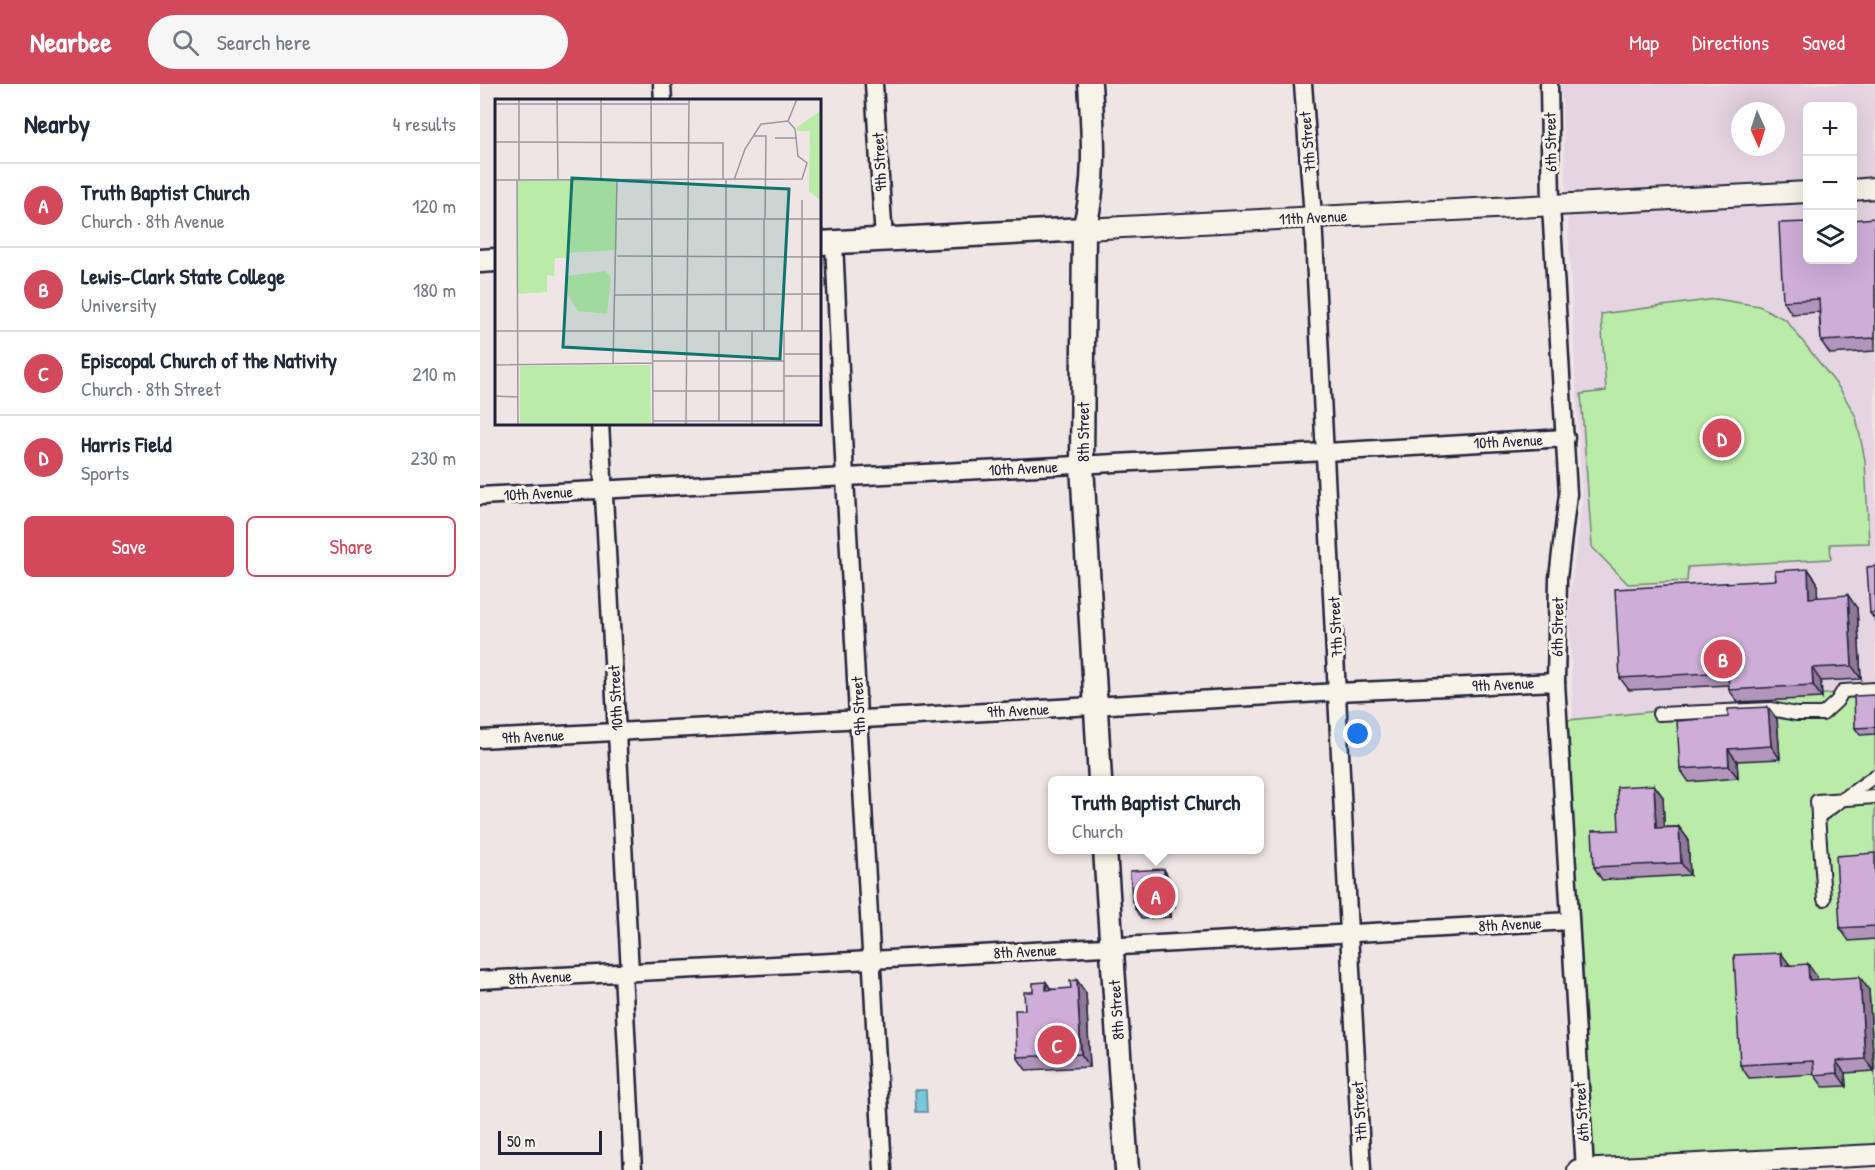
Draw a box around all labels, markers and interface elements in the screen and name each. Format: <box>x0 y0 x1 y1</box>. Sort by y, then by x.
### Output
search box <box>148 15 568 69</box>
text: Nearbee <box>30 23 112 61</box>
icon: search <box>169 26 202 59</box>
text: Search here <box>217 27 311 57</box>
text: Map <box>1629 28 1659 57</box>
text: Directions <box>1692 28 1769 57</box>
text: Saved <box>1802 28 1845 57</box>
inset map <box>495 99 820 424</box>
north arrow <box>1731 102 1785 156</box>
map controls <box>1803 102 1857 264</box>
button: + <box>1803 102 1857 156</box>
text: Nearby <box>24 106 90 141</box>
text: 4 results <box>393 110 456 137</box>
street label: 7th Street <box>1293 110 1321 173</box>
street label: 6th Street <box>1538 112 1562 172</box>
street label: 9th Street <box>866 131 892 192</box>
button: − <box>1803 156 1857 210</box>
text: Truth Baptist Church <box>81 177 250 207</box>
text: A <box>39 192 48 219</box>
text: 120 m <box>412 192 456 219</box>
street label: 11th Avenue <box>1278 204 1348 230</box>
text: Church · 8th Avenue <box>81 207 225 234</box>
button: layers <box>1803 210 1857 264</box>
text: Lewis-Clark State College <box>81 261 285 291</box>
text: B <box>38 276 49 303</box>
text: 180 m <box>413 276 456 303</box>
text: University <box>81 291 157 318</box>
text: Episcopal Church of the Nativity <box>81 345 337 375</box>
text: C <box>38 360 49 387</box>
text: 210 m <box>412 360 456 387</box>
text: Church · 8th Street <box>81 375 221 402</box>
street label: 8th Street <box>1072 401 1094 462</box>
pin: D <box>1702 416 1742 460</box>
street label: 10th Avenue <box>1473 428 1544 454</box>
text: Harris Field <box>81 429 172 459</box>
text: D <box>39 444 48 471</box>
text: 230 m <box>411 444 456 471</box>
street label: 10th Avenue <box>988 455 1059 481</box>
text: Sports <box>81 459 129 486</box>
street label: 10th Avenue <box>503 480 574 506</box>
button: Save <box>24 516 234 577</box>
button: Share <box>246 516 456 577</box>
street label: 7th Street <box>1322 595 1348 658</box>
street label: 6th Street <box>1545 597 1569 657</box>
pin: B <box>1704 636 1742 682</box>
street label: 10th Street <box>602 664 628 732</box>
street label: 9th Avenue <box>1471 671 1535 697</box>
street label: 9th Street <box>845 675 871 736</box>
street label: 9th Avenue <box>986 697 1050 723</box>
your location <box>1343 719 1372 748</box>
street label: 9th Avenue <box>501 723 565 749</box>
popup <box>1048 776 1264 854</box>
text: Truth Baptist Church <box>1072 787 1240 817</box>
text: Church <box>1072 817 1123 844</box>
pin: A <box>1136 874 1176 918</box>
street label: 8th Avenue <box>1478 911 1543 937</box>
street label: 8th Avenue <box>993 938 1058 964</box>
street label: 8th Avenue <box>508 964 573 990</box>
street label: 8th Street <box>1103 979 1129 1041</box>
pin: C <box>1038 1022 1076 1068</box>
street label: 7th Street <box>1346 1080 1372 1143</box>
street label: 6th Street <box>1568 1081 1594 1142</box>
scale bar <box>498 1128 602 1156</box>
text: 50 m <box>507 1130 536 1152</box>

